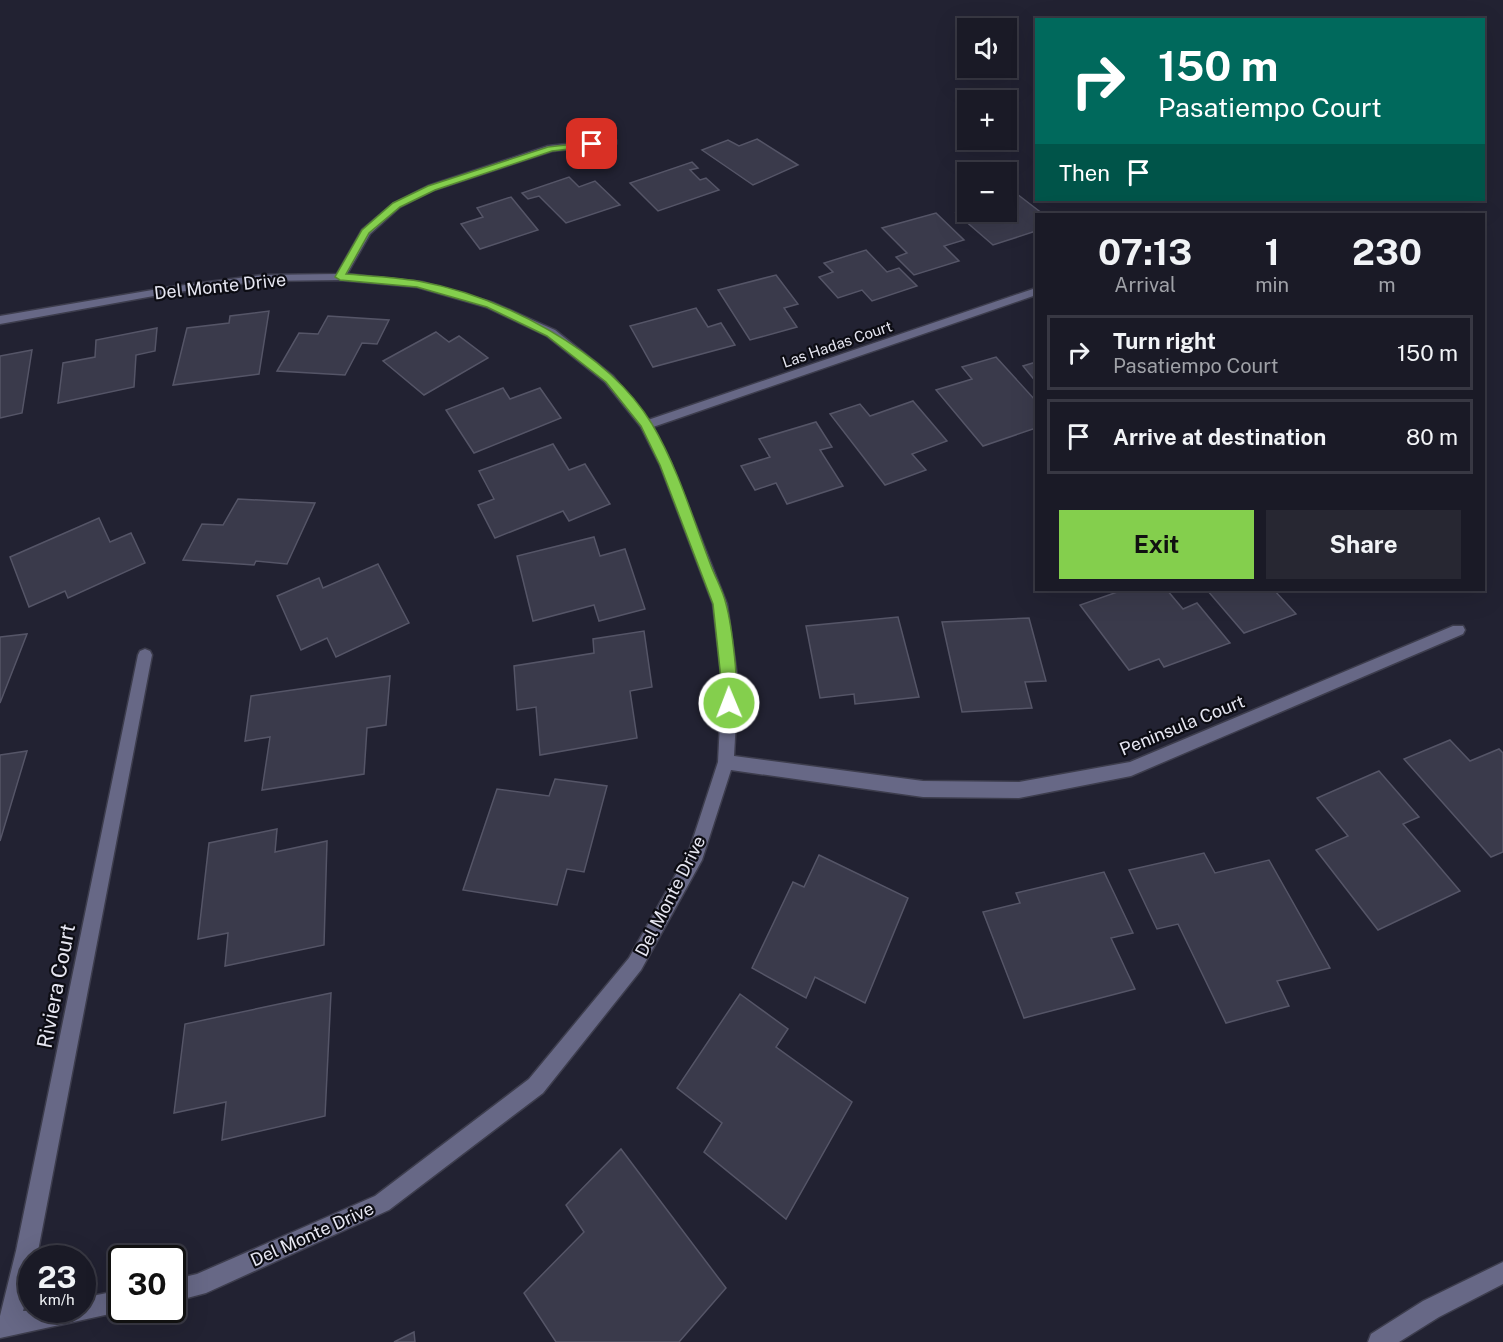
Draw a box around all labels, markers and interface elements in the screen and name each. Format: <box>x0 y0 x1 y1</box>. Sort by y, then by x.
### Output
map controls <box>957 18 1017 222</box>
button: sound <box>957 18 1017 78</box>
text: 150 m <box>1158 41 1278 90</box>
icon: right <box>1059 42 1137 120</box>
button: + <box>957 90 1017 150</box>
text: Pasatiempo Court <box>1158 91 1382 123</box>
pin <box>566 118 617 169</box>
icon: arrive <box>575 127 608 160</box>
icon: arrive <box>1122 156 1155 189</box>
text: Then <box>1059 160 1110 186</box>
button: − <box>957 162 1017 222</box>
text: 07:13 <box>1098 231 1192 273</box>
text: 1 <box>1264 231 1280 273</box>
text: 230 <box>1352 231 1422 273</box>
street label: Del Monte Drive <box>153 269 287 303</box>
text: Arrival <box>1114 273 1176 297</box>
text: min <box>1255 273 1289 297</box>
text: m <box>1378 273 1396 297</box>
street label: Las Hadas Court <box>780 317 894 371</box>
text: Turn right <box>1113 328 1216 354</box>
icon: right <box>1062 336 1095 369</box>
text: 150 m <box>1397 340 1458 366</box>
text: Pasatiempo Court <box>1113 354 1279 378</box>
icon: arrive <box>1062 420 1095 453</box>
text: Arrive at destination <box>1113 424 1326 450</box>
text: 80 m <box>1406 424 1458 450</box>
button: Exit <box>1059 510 1254 579</box>
button: Share <box>1266 510 1461 579</box>
position arrow <box>697 671 761 735</box>
street label: Peninsula Court <box>1116 690 1248 760</box>
street label: Del Monte Drive <box>631 832 709 960</box>
street label: Riviera Court <box>32 922 80 1050</box>
street label: Del Monte Drive <box>247 1197 377 1271</box>
speed limit sign: 30 <box>108 1245 186 1323</box>
text: 23 <box>37 1259 77 1295</box>
text: km/h <box>39 1291 75 1308</box>

